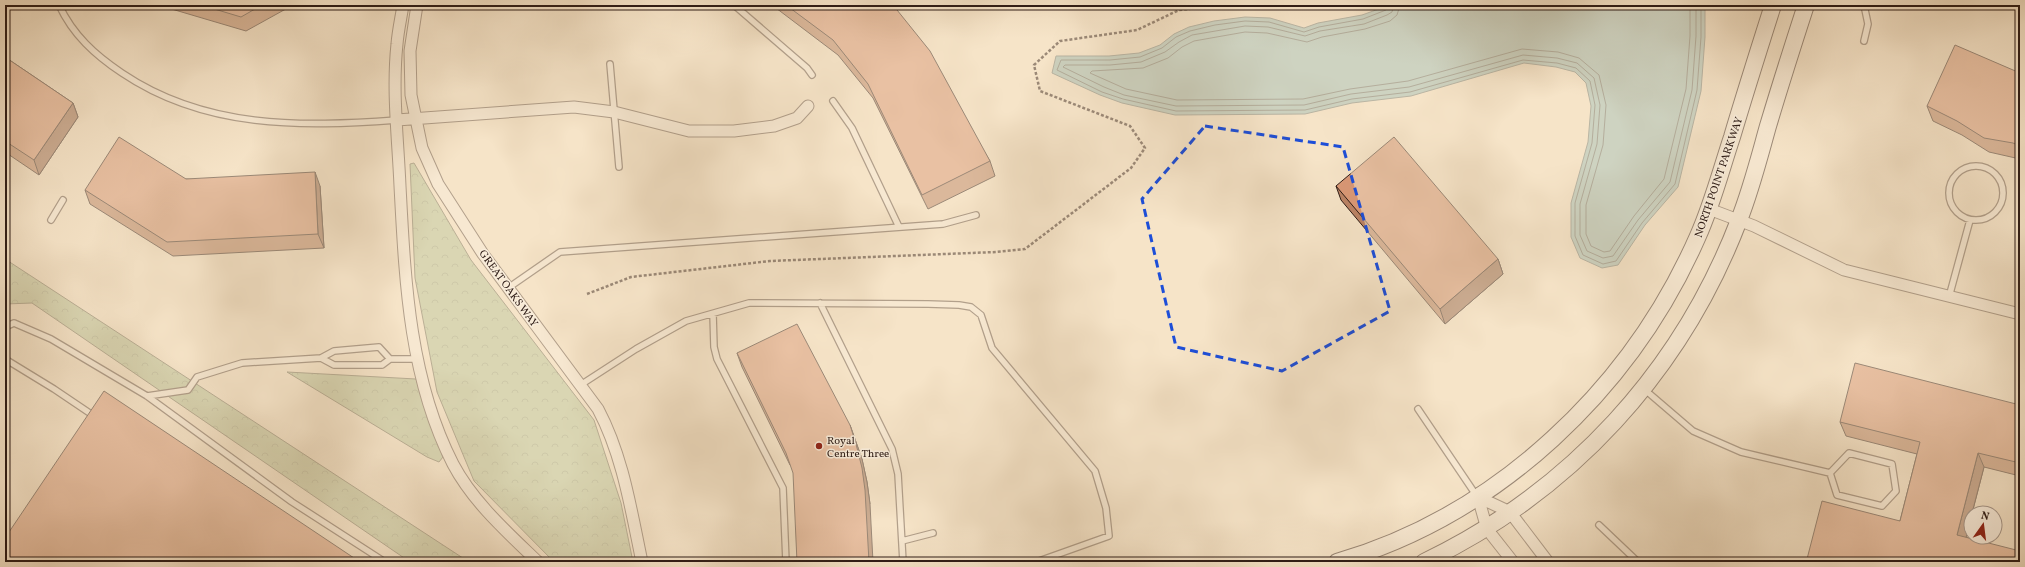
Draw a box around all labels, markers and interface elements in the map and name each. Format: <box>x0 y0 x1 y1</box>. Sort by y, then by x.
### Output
street label: NORTH POINT PARKWAY <box>1692 115 1747 240</box>
street label: GREAT OAKS WAY <box>475 247 541 331</box>
place label: Royal Centre Three <box>827 434 889 462</box>
marker: Royal Centre Three <box>814 441 824 451</box>
north arrow <box>1963 505 2003 545</box>
text: N <box>1979 509 1991 525</box>

